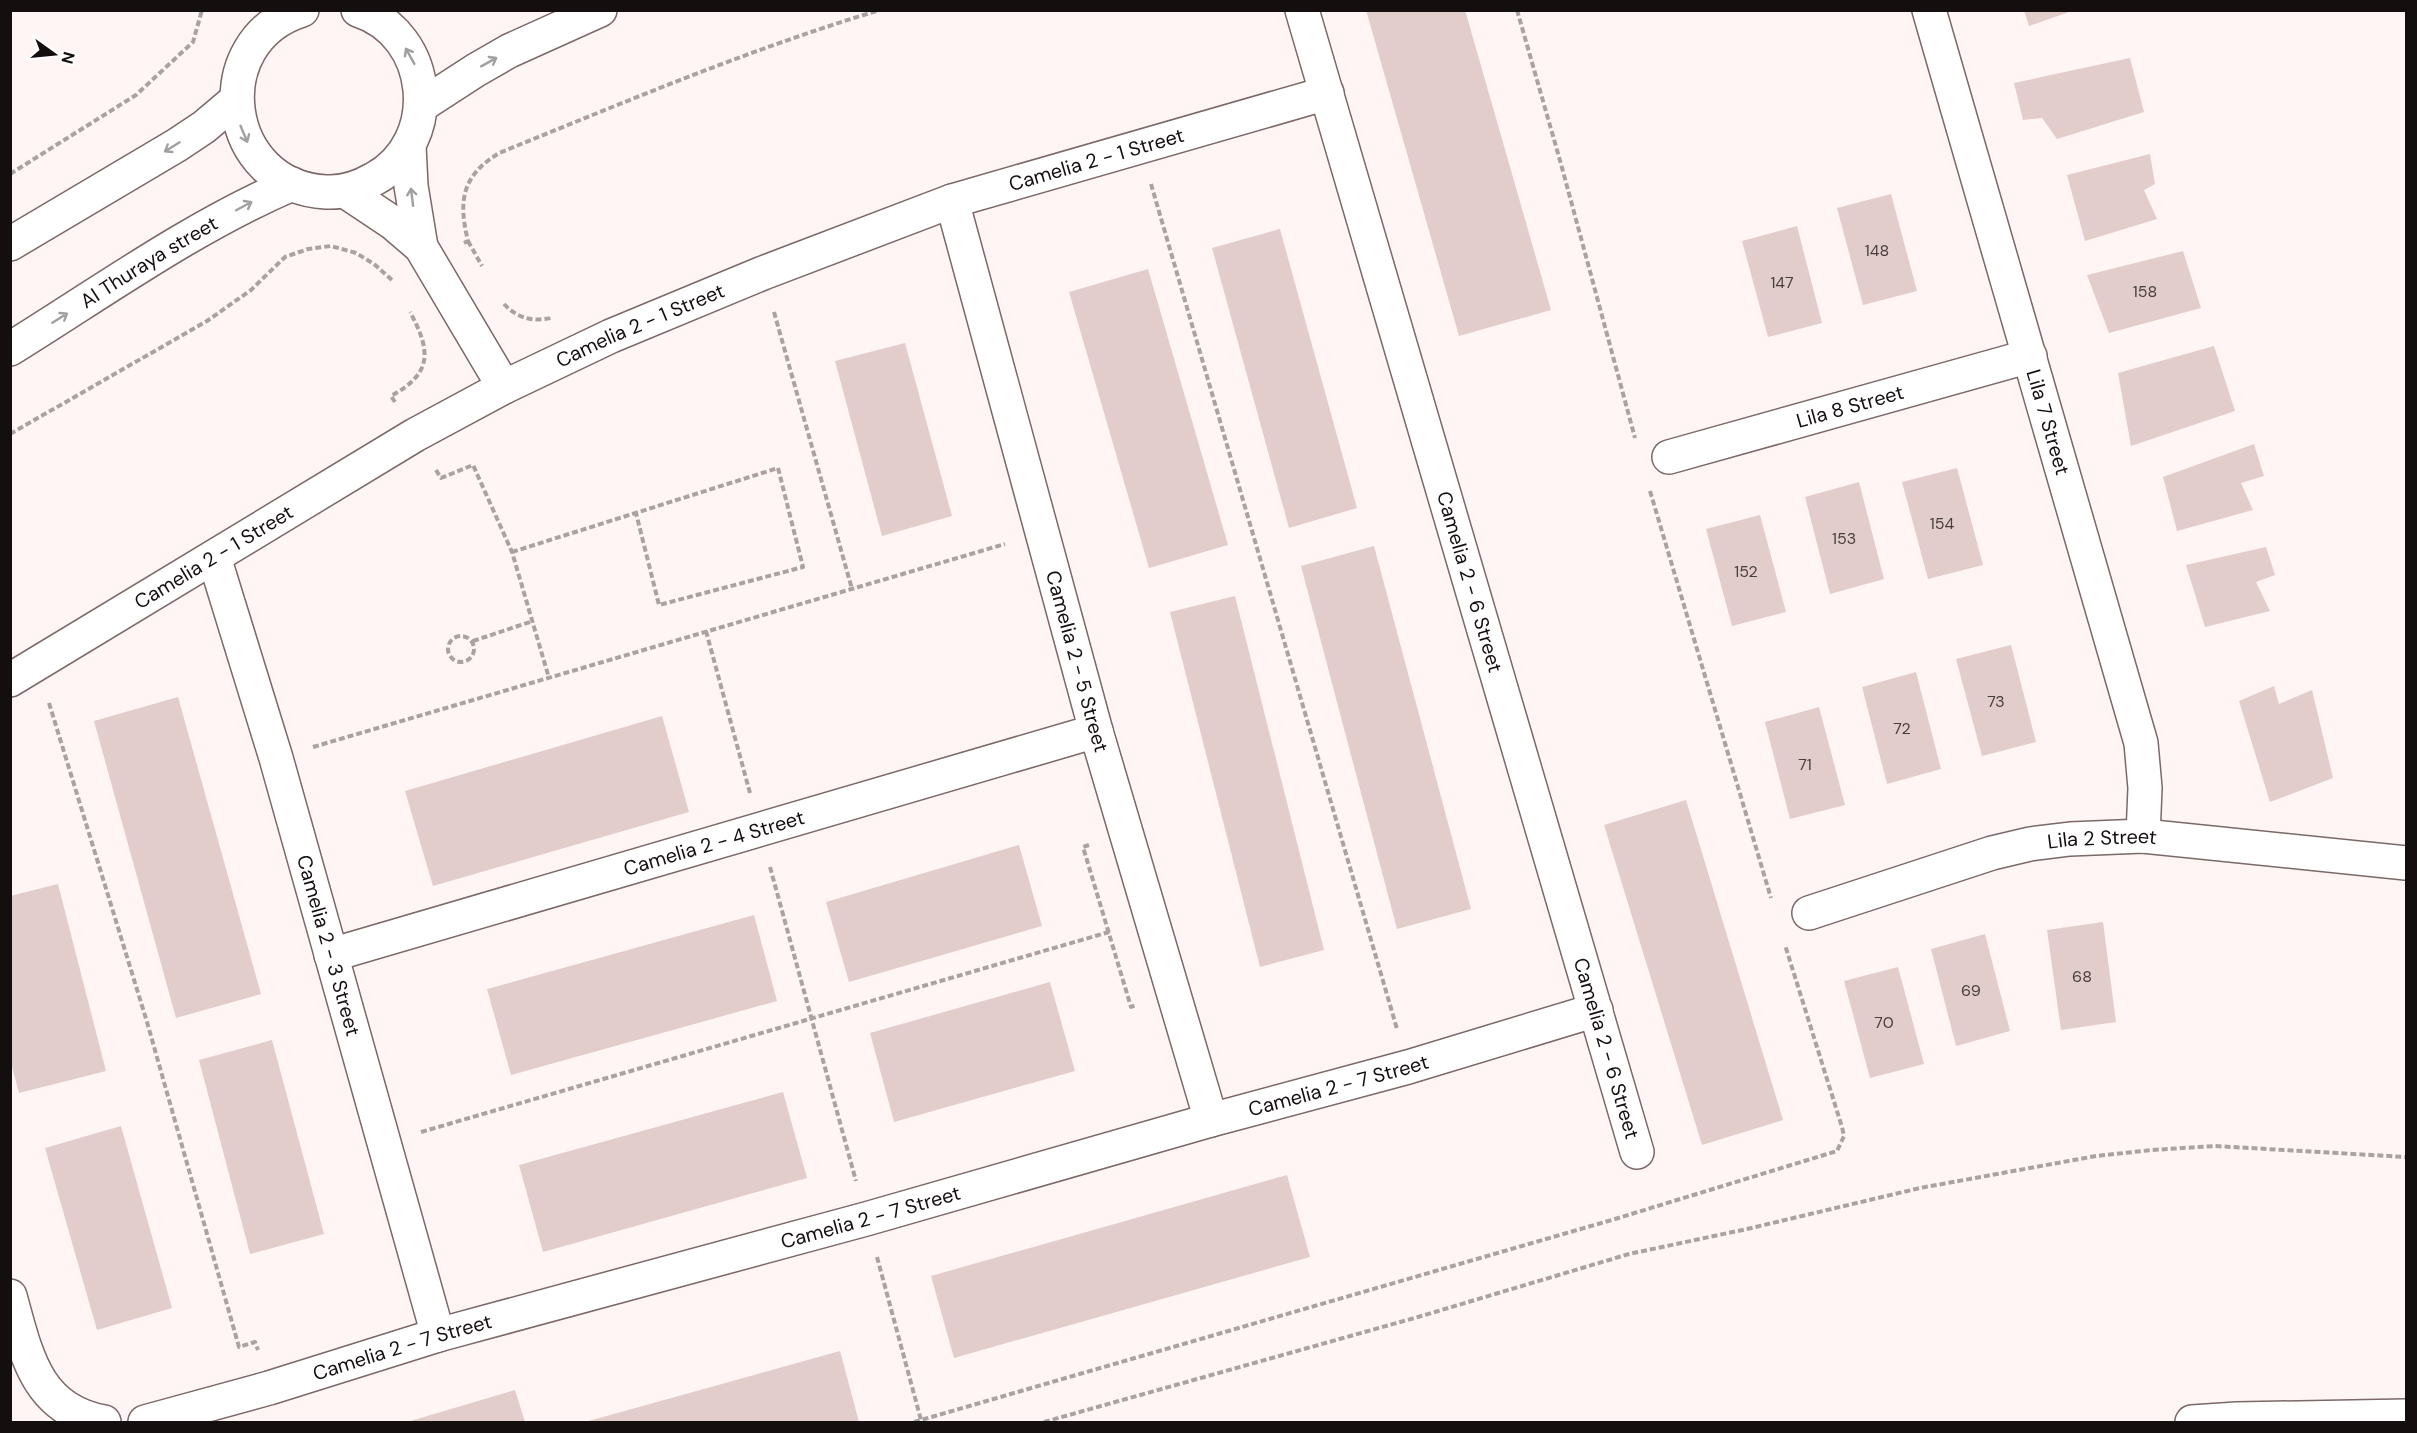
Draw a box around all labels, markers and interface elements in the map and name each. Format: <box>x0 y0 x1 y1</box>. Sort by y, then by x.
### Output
north arrow <box>24 24 84 84</box>
one-way arrow <box>404 47 415 65</box>
text: N <box>56 49 80 66</box>
one-way arrow <box>480 56 497 68</box>
street label: Camelia 2 - 1 Street <box>1006 122 1187 197</box>
one-way arrow <box>239 125 250 143</box>
one-way arrow <box>164 142 181 154</box>
one-way arrow <box>406 187 417 207</box>
one-way arrow <box>235 200 253 211</box>
street label: Al Thuraya street <box>75 210 222 314</box>
house number: 148 <box>1865 240 1889 261</box>
house number: 147 <box>1770 272 1794 293</box>
street label: Camelia 2 - 1 Street <box>552 277 728 373</box>
house number: 158 <box>2133 281 2157 302</box>
one-way arrow <box>51 312 68 324</box>
street label: Lila 7 Street <box>2021 366 2076 478</box>
street label: Lila 8 Street <box>1793 379 1907 434</box>
street label: Camelia 2 - 6 Street <box>1431 488 1509 676</box>
street label: Camelia 2 - 1 Street <box>129 499 298 615</box>
house number: 154 <box>1930 513 1955 534</box>
house number: 153 <box>1832 528 1856 549</box>
house number: 152 <box>1734 561 1758 582</box>
street label: Camelia 2 - 5 Street <box>1040 568 1115 755</box>
house number: 73 <box>1987 691 2005 712</box>
house number: 72 <box>1893 718 1911 739</box>
house number: 71 <box>1798 754 1812 775</box>
street label: Camelia 2 - 4 Street <box>620 804 808 882</box>
street label: Lila 2 Street <box>2046 823 2158 855</box>
street label: Camelia 2 - 3 Street <box>291 852 366 1039</box>
street label: Camelia 2 - 6 Street <box>1568 955 1645 1142</box>
house number: 68 <box>2072 966 2092 987</box>
house number: 69 <box>1961 980 1981 1001</box>
house number: 70 <box>1874 1012 1894 1033</box>
street label: Camelia 2 - 7 Street <box>1245 1048 1432 1122</box>
street label: Camelia 2 - 7 Street <box>778 1180 964 1255</box>
street label: Camelia 2 - 7 Street <box>310 1308 495 1386</box>

